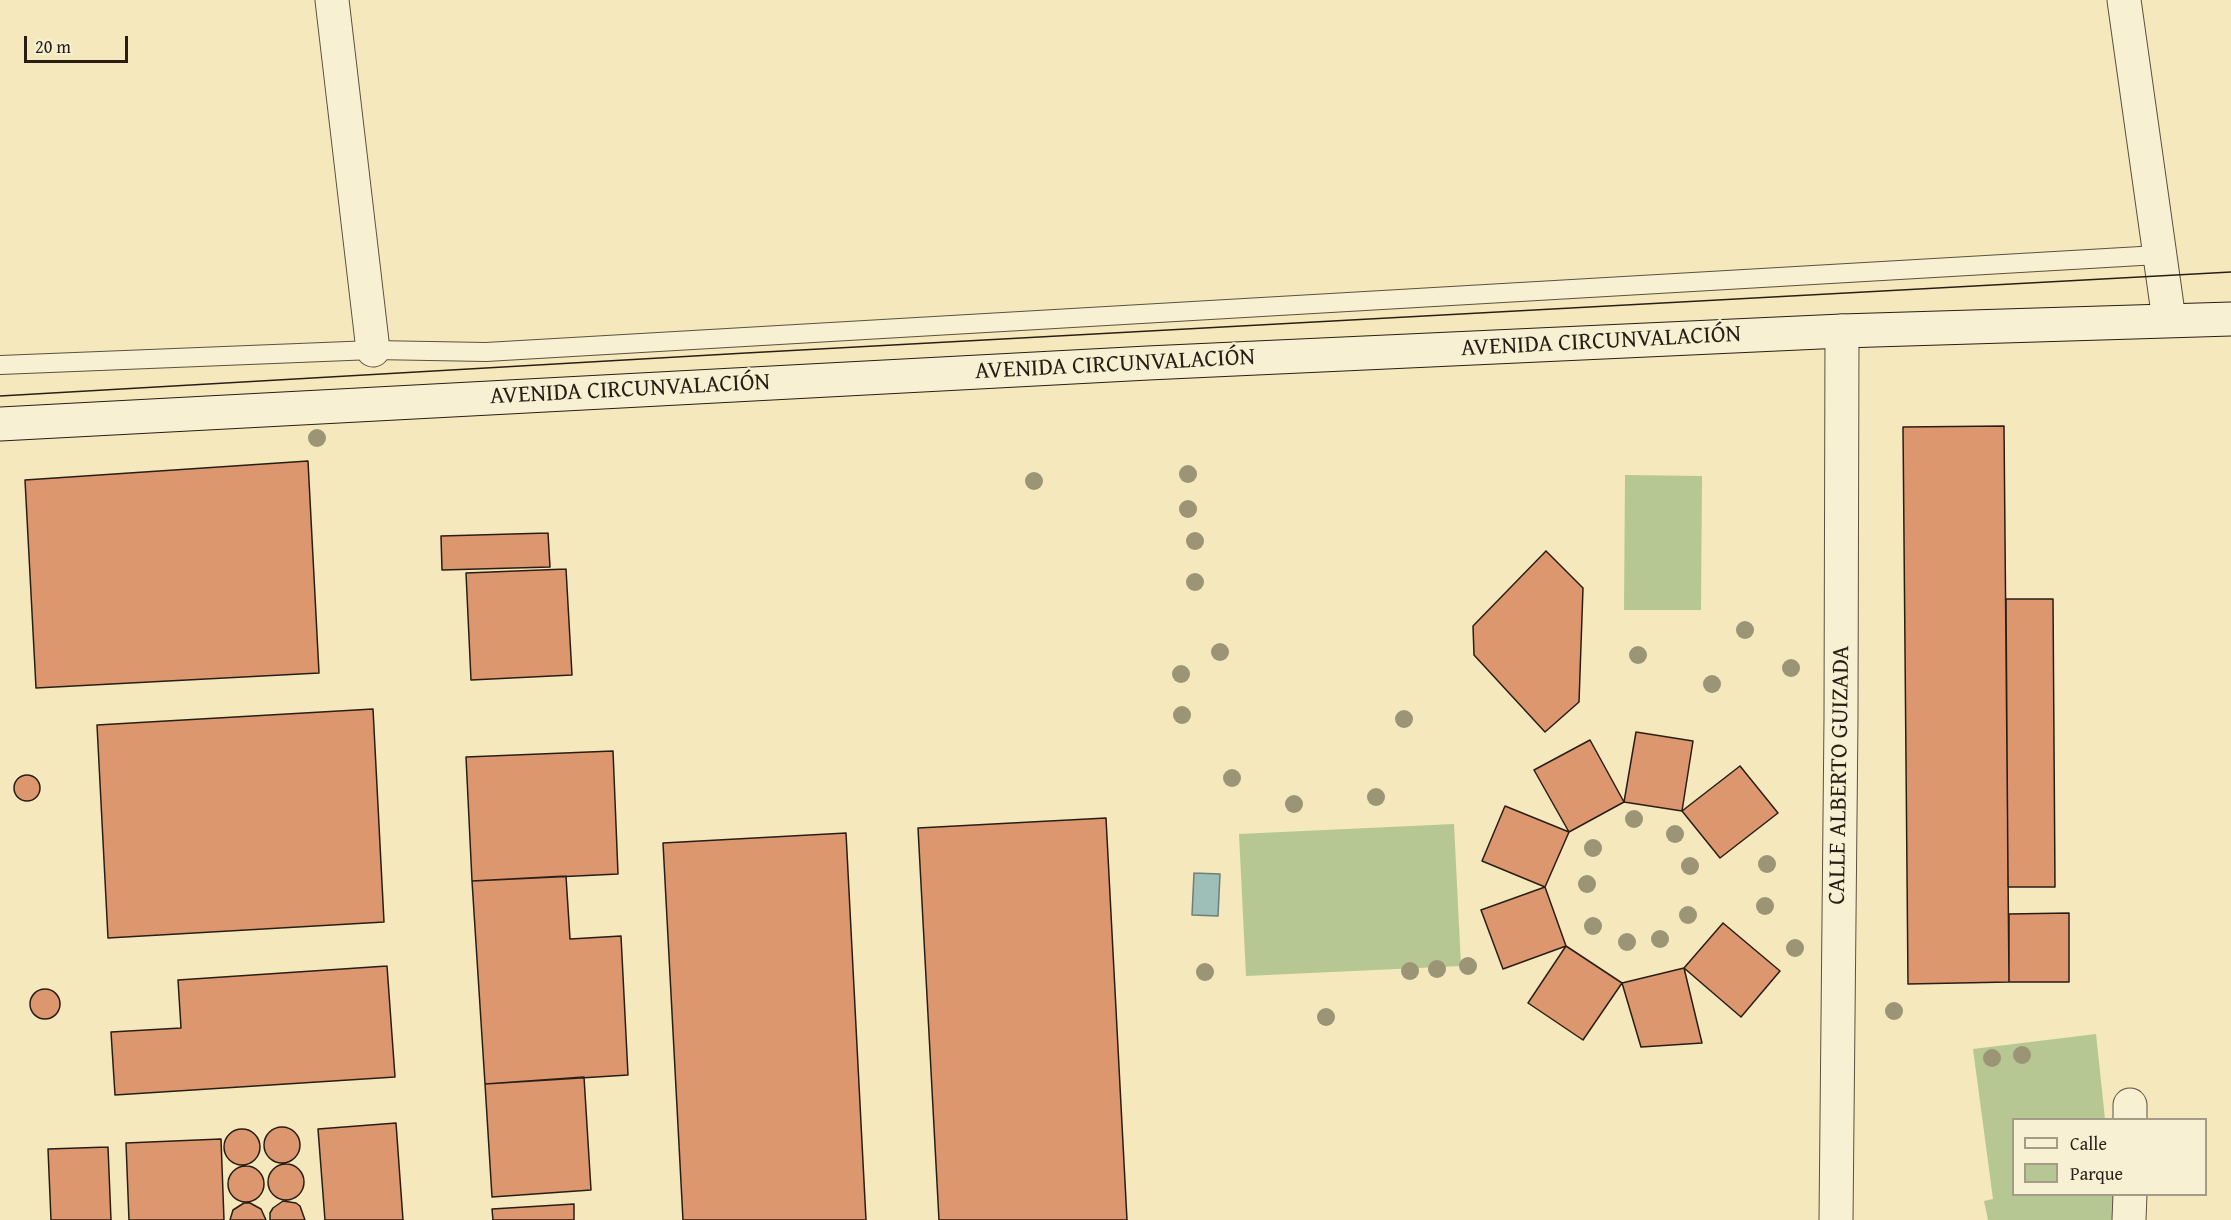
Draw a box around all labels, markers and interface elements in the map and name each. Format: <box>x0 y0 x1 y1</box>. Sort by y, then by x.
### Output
scale bar <box>27 24 130 62</box>
text: 20 m <box>35 33 71 60</box>
street label: AVENIDA CIRCUNVALACIÓN <box>1460 320 1742 364</box>
street label: AVENIDA CIRCUNVALACIÓN <box>974 343 1256 387</box>
street label: AVENIDA CIRCUNVALACIÓN <box>489 368 771 412</box>
street label: CALLE ALBERTO GUIZADA <box>1823 645 1857 905</box>
legend <box>2012 1118 2207 1196</box>
text: Calle <box>2070 1130 2107 1157</box>
text: Parque <box>2070 1160 2123 1187</box>

